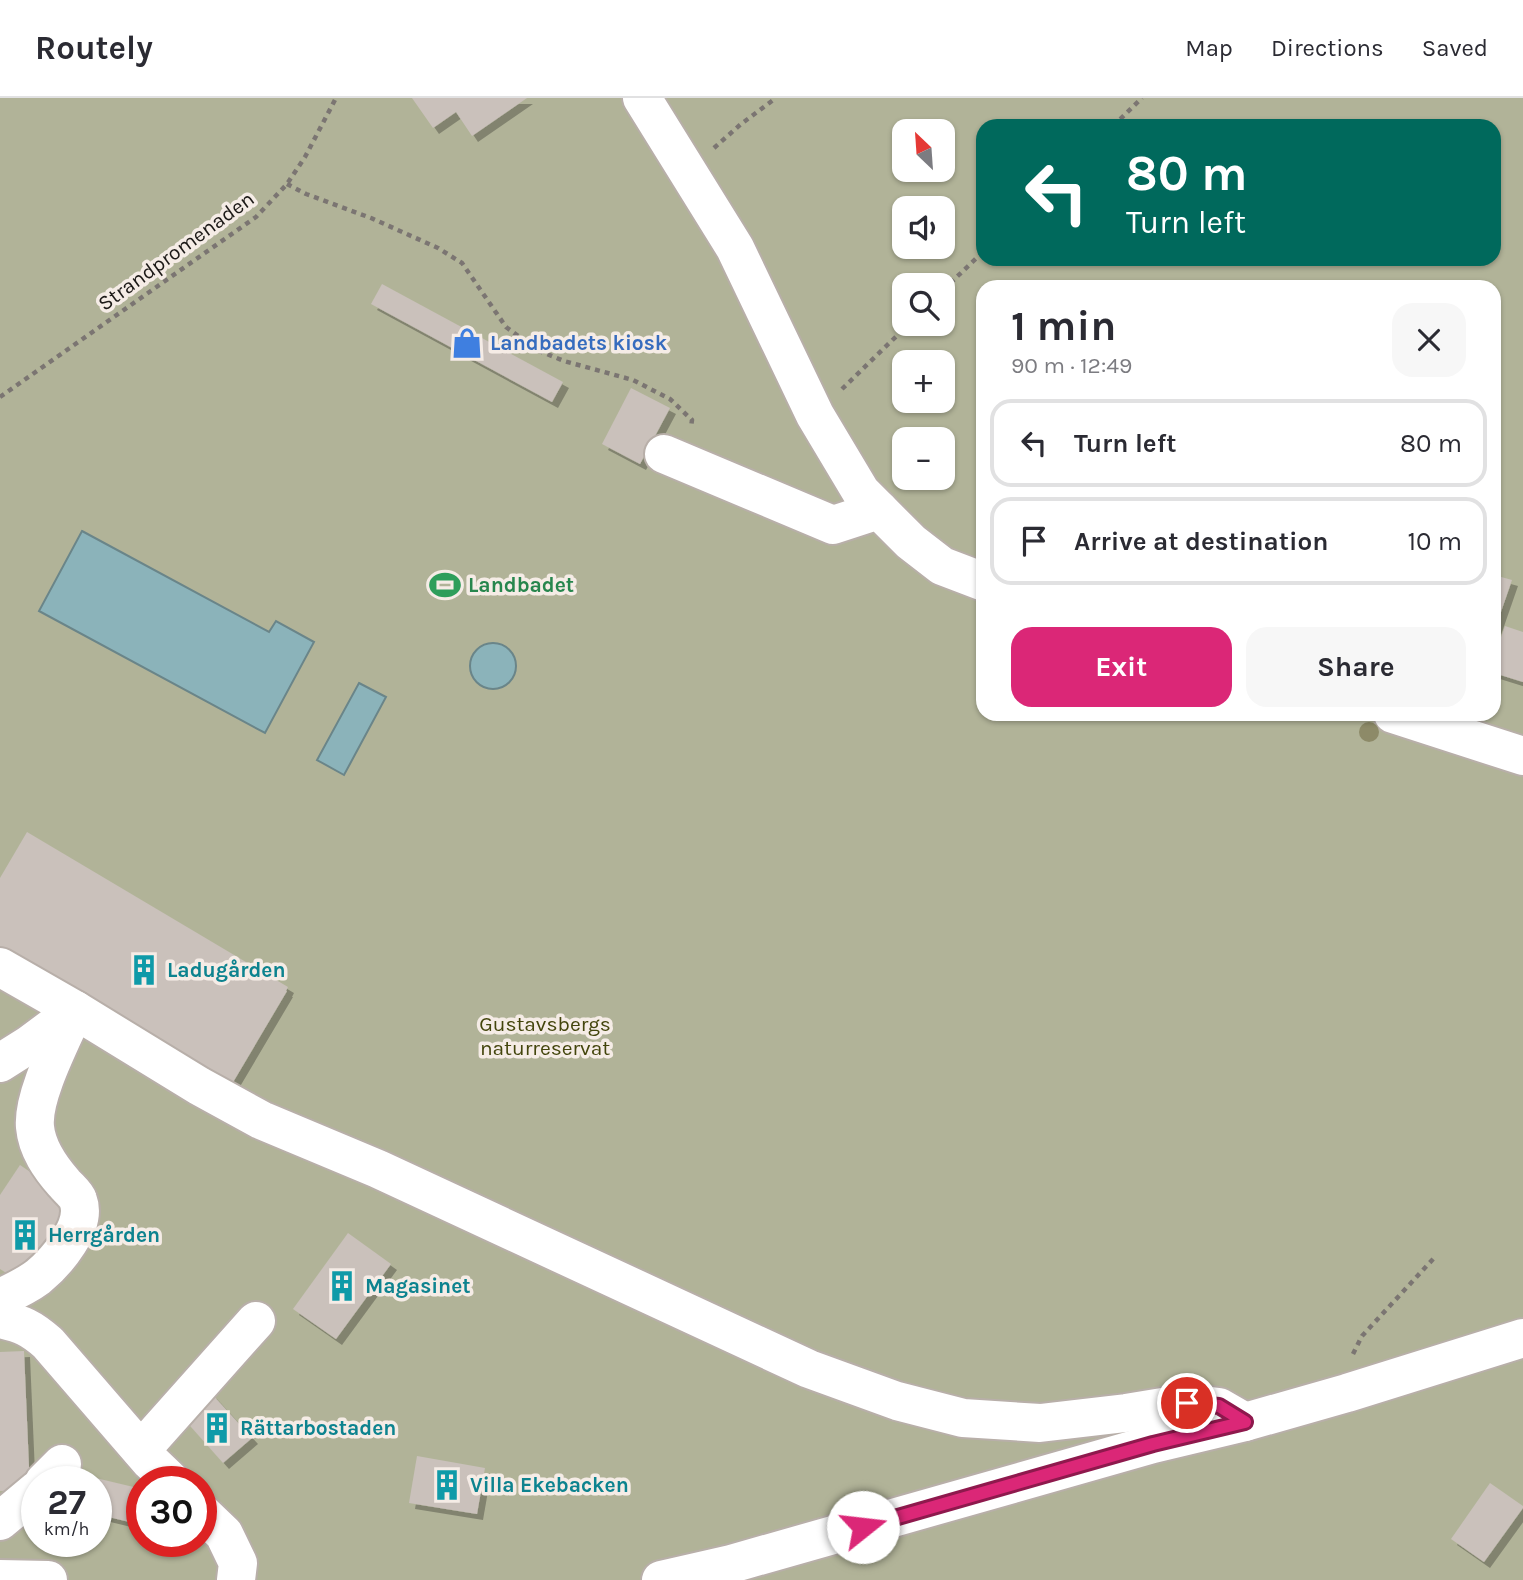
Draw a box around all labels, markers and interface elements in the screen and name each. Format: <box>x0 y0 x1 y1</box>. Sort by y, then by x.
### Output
text: Routely <box>35 29 153 67</box>
text: Map <box>1185 34 1233 62</box>
text: Directions <box>1271 34 1384 62</box>
text: Saved <box>1422 34 1488 62</box>
north arrow <box>892 119 956 182</box>
map controls <box>892 119 955 490</box>
text: 80 m <box>1126 145 1248 202</box>
icon: left <box>1011 147 1102 238</box>
street label: Strandpromenaden <box>93 186 259 316</box>
button: sound <box>892 196 955 259</box>
text: Turn left <box>1126 204 1246 241</box>
button: search <box>892 273 955 336</box>
text: 1 min <box>1011 301 1116 351</box>
button: close <box>1392 303 1466 377</box>
shop icon: Landbadets kiosk <box>450 326 484 360</box>
place label: Landbadets kiosk <box>490 331 668 355</box>
button: + <box>892 350 955 413</box>
text: 90 m · 12:49 <box>1011 352 1132 379</box>
icon: left <box>1015 424 1053 462</box>
button: − <box>892 427 955 490</box>
text: Turn left <box>1074 428 1176 459</box>
text: 80 m <box>1400 428 1462 459</box>
icon: arrive <box>1015 522 1053 560</box>
text: Arrive at destination <box>1074 526 1328 557</box>
text: 10 m <box>1407 526 1462 557</box>
sports icon: Landbadet <box>428 568 462 602</box>
place label: Landbadet <box>468 573 574 597</box>
button: Exit <box>1011 627 1232 707</box>
button: Share <box>1246 627 1466 707</box>
building icon: Ladugården <box>127 953 161 987</box>
place label: Ladugården <box>167 958 286 982</box>
park label: Gustavsbergs naturreservat <box>479 1012 611 1060</box>
building icon: Herrgården <box>8 1218 42 1252</box>
place label: Herrgården <box>48 1223 160 1247</box>
building icon: Magasinet <box>325 1269 359 1303</box>
place label: Magasinet <box>365 1274 471 1298</box>
pin <box>1157 1373 1217 1433</box>
icon: arrive <box>1168 1384 1206 1422</box>
building icon: Rättarbostaden <box>200 1411 234 1445</box>
place label: Rättarbostaden <box>240 1416 396 1440</box>
speed limit sign: 30 <box>126 1466 217 1557</box>
building icon: Villa Ekebacken <box>430 1468 464 1502</box>
place label: Villa Ekebacken <box>470 1473 629 1497</box>
text: 27 <box>47 1482 86 1523</box>
position arrow <box>826 1490 900 1564</box>
text: km/h <box>44 1518 89 1540</box>

